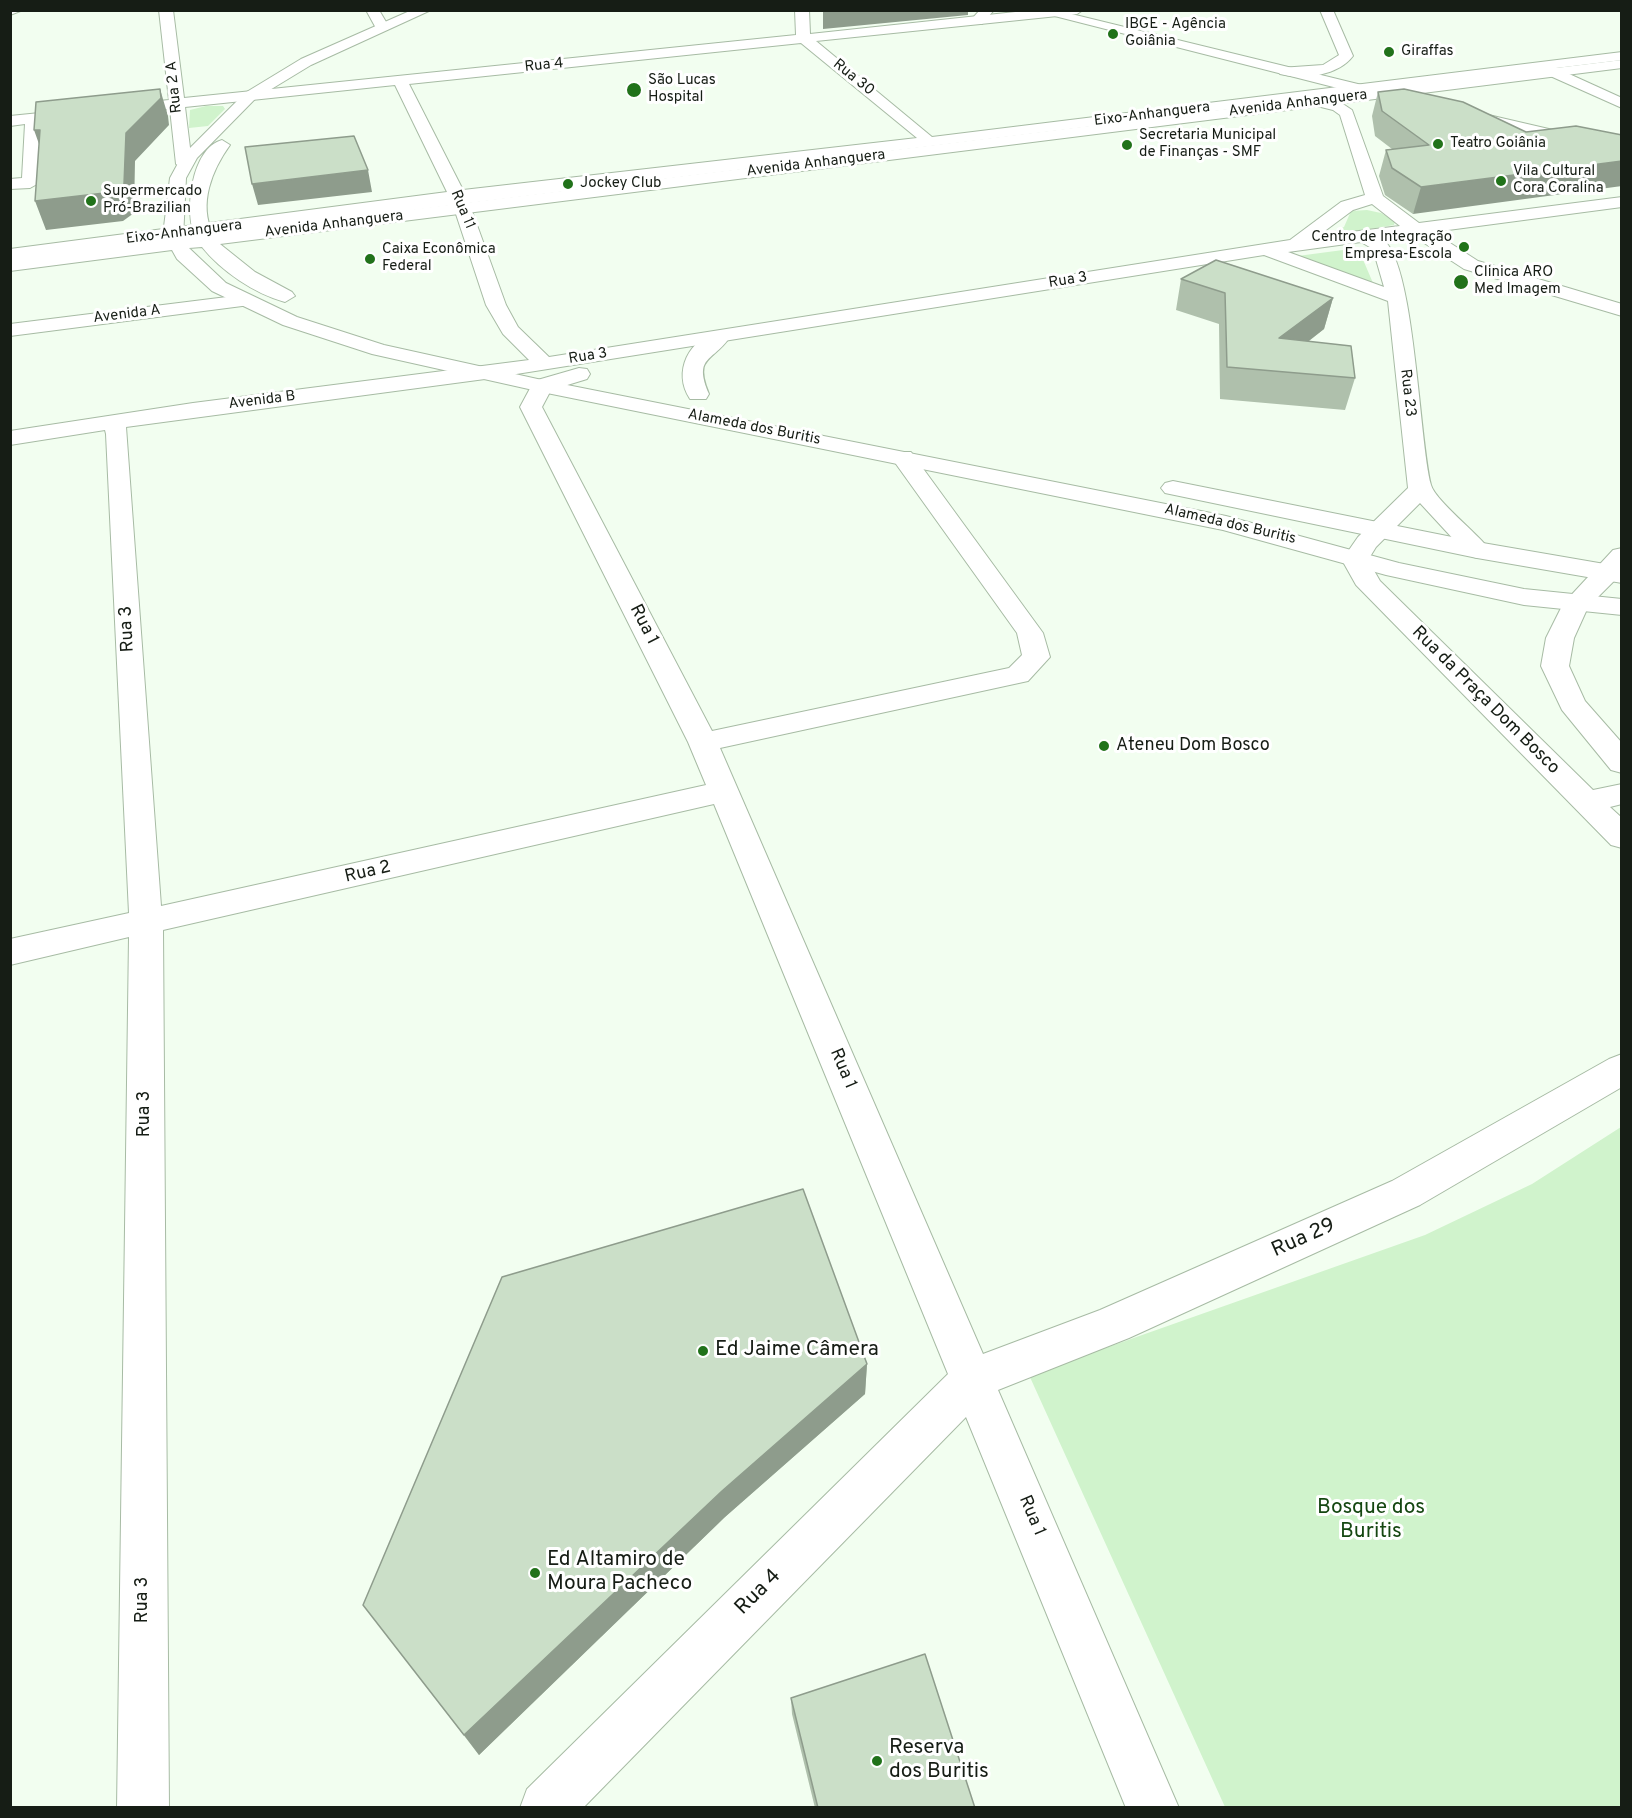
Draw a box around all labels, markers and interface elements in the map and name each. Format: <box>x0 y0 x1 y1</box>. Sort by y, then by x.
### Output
place label: IBGE - Agência Goiânia <box>1125 16 1226 51</box>
marker: IBGE - Agência Goiânia <box>1106 27 1120 41</box>
place label: Giraffas <box>1401 43 1454 61</box>
marker: Giraffas <box>1382 45 1396 59</box>
street label: Rua 4 <box>524 55 564 77</box>
street label: Rua 30 <box>829 56 877 100</box>
street label: Rua 2 A <box>163 60 187 114</box>
place label: São Lucas Hospital <box>648 72 716 107</box>
marker: São Lucas Hospital <box>625 81 643 99</box>
street label: Avenida Anhanguera <box>1228 87 1368 121</box>
street label: Eixo-Anhanguera <box>1093 99 1211 131</box>
place label: Secretaria Municipal de Finanças - SMF <box>1139 127 1276 162</box>
place label: Teatro Goiânia <box>1450 135 1546 153</box>
marker: Teatro Goiânia <box>1431 137 1445 151</box>
marker: Secretaria Municipal de Finanças - SMF <box>1120 138 1134 152</box>
street label: Avenida Anhanguera <box>746 147 886 181</box>
place label: Vila Cultural Cora Coralina <box>1513 163 1604 198</box>
marker: Vila Cultural Cora Coralina <box>1494 174 1508 188</box>
place label: Jockey Club <box>580 175 662 193</box>
marker: Jockey Club <box>561 177 575 191</box>
place label: Supermercado Pró-Brazilian <box>103 183 202 218</box>
street label: Rua 11 <box>446 188 478 232</box>
marker: Supermercado Pró-Brazilian <box>84 194 98 208</box>
street label: Avenida Anhanguera <box>264 208 404 242</box>
street label: Eixo-Anhanguera <box>125 217 243 249</box>
place label: Centro de Integração Empresa-Escola <box>1311 229 1452 264</box>
marker: Centro de Integração Empresa-Escola <box>1457 240 1471 254</box>
place label: Caixa Econômica Federal <box>382 241 496 276</box>
marker: Caixa Econômica Federal <box>363 252 377 266</box>
place label: Clinica ARO Med Imagem <box>1474 264 1561 299</box>
street label: Rua 3 <box>1047 269 1089 293</box>
marker: Clinica ARO Med Imagem <box>1452 273 1470 291</box>
street label: Avenida A <box>92 302 162 328</box>
street label: Rua 3 <box>567 345 609 369</box>
street label: Rua 23 <box>1395 368 1419 418</box>
street label: Avenida B <box>228 388 296 414</box>
street label: Alameda dos Buritis <box>686 406 822 450</box>
street label: Alameda dos Buritis <box>1162 501 1298 549</box>
street label: Rua 1 <box>624 601 662 649</box>
street label: Rua 3 <box>116 605 140 653</box>
street label: Rua da Praça Dom Bosco <box>1406 622 1564 780</box>
place label: Ateneu Dom Bosco <box>1116 735 1270 757</box>
marker: Ateneu Dom Bosco <box>1097 739 1111 753</box>
street label: Rua 2 <box>343 857 393 889</box>
street label: Rua 1 <box>824 1045 860 1093</box>
street label: Rua 3 <box>134 1091 156 1137</box>
street label: Rua 29 <box>1268 1214 1340 1264</box>
place label: Ed Jaime Câmera <box>715 1338 879 1364</box>
marker: Ed Jaime Câmera <box>696 1344 710 1358</box>
street label: Rua 1 <box>1013 1492 1049 1540</box>
park label: Bosque dos Buritis <box>1317 1496 1425 1546</box>
place label: Ed Altamiro de Moura Pacheco <box>547 1548 692 1598</box>
street label: Rua 4 <box>731 1565 787 1621</box>
marker: Ed Altamiro de Moura Pacheco <box>528 1566 542 1580</box>
street label: Rua 3 <box>132 1577 154 1623</box>
place label: Reserva dos Buritis <box>889 1736 989 1786</box>
marker: Reserva dos Buritis <box>870 1754 884 1768</box>

